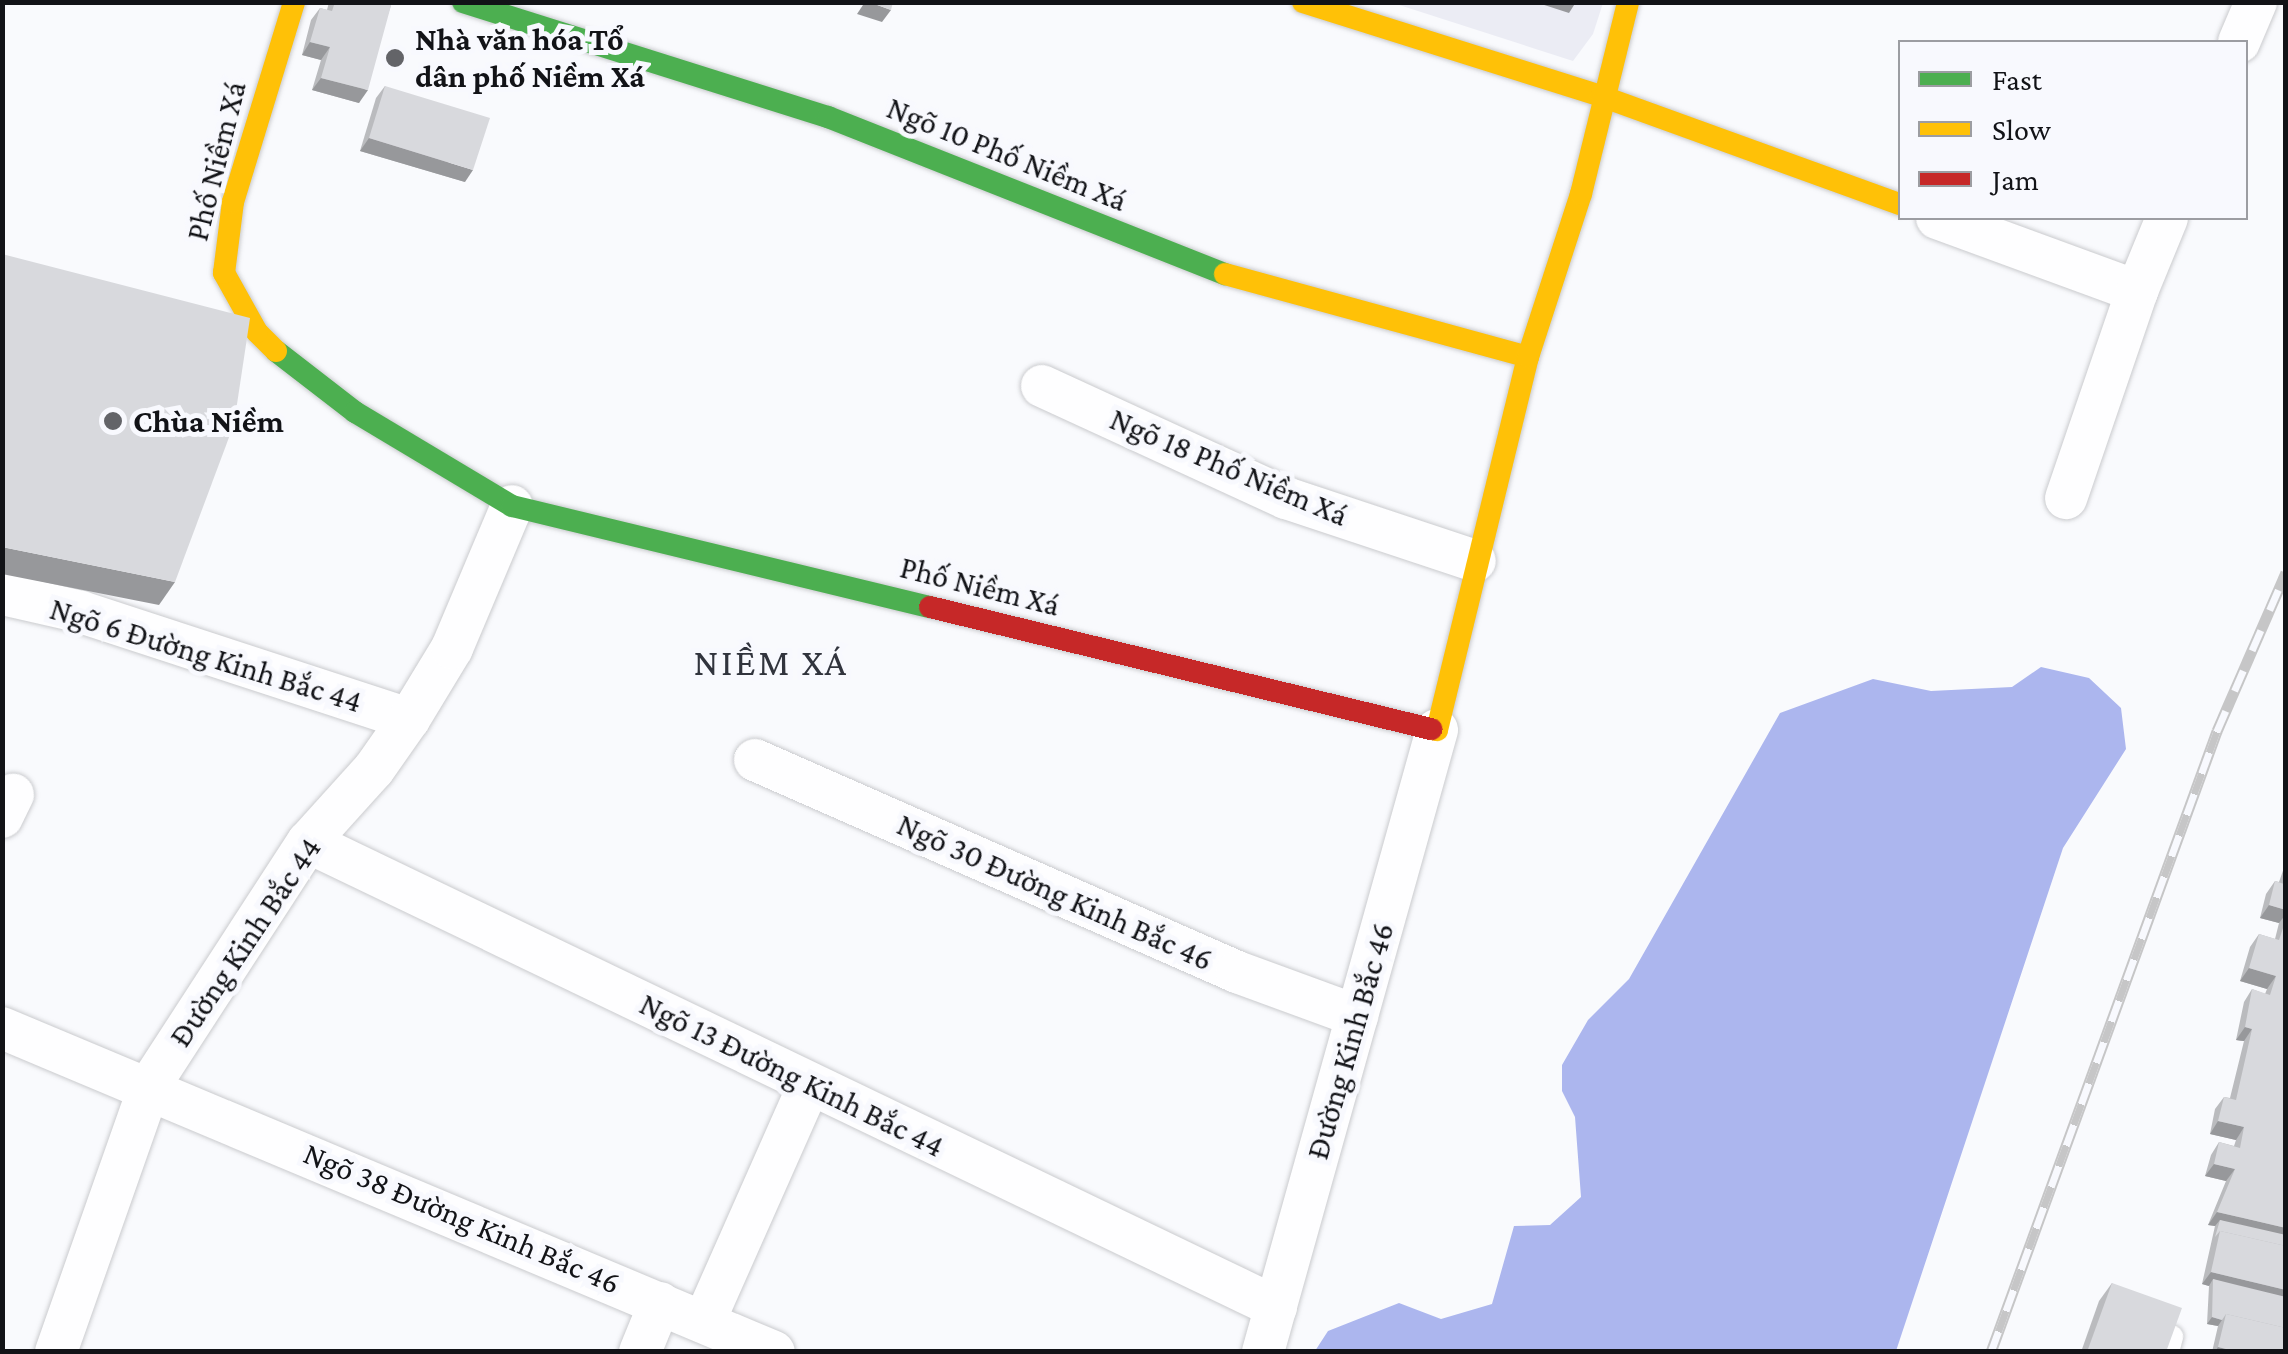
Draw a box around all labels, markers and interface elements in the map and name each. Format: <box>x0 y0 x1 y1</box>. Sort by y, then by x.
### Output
place label: Nhà văn hóa Tổ dân phố Niềm Xá <box>415 21 645 96</box>
legend <box>1898 40 2248 220</box>
marker: Nhà văn hóa Tổ dân phố Niềm Xá <box>384 47 406 69</box>
text: Fast <box>1992 63 2042 96</box>
street label: Phố Niềm Xá <box>178 77 254 245</box>
street label: Ngõ 10 Phố Niềm Xá <box>881 88 1133 220</box>
text: Slow <box>1992 113 2051 146</box>
text: Jam <box>1992 163 2039 196</box>
street label: Ngõ 18 Phố Niềm Xá <box>1104 400 1354 534</box>
place label: Chùa Niềm <box>133 402 284 440</box>
marker: Chùa Niềm <box>102 410 124 432</box>
street label: Phố Niềm Xá <box>896 548 1064 624</box>
street label: Ngõ 6 Đường Kinh Bắc 44 <box>45 589 367 721</box>
district label: NIỀM XÁ <box>693 640 849 686</box>
street label: Ngõ 30 Đường Kinh Bắc 46 <box>891 805 1219 979</box>
street label: Đường Kinh Bắc 44 <box>161 830 329 1054</box>
street label: Đường Kinh Bắc 46 <box>1298 918 1402 1164</box>
street label: Ngõ 13 Đường Kinh Bắc 44 <box>634 985 950 1165</box>
street label: Ngõ 38 Đường Kinh Bắc 46 <box>298 1134 626 1302</box>

